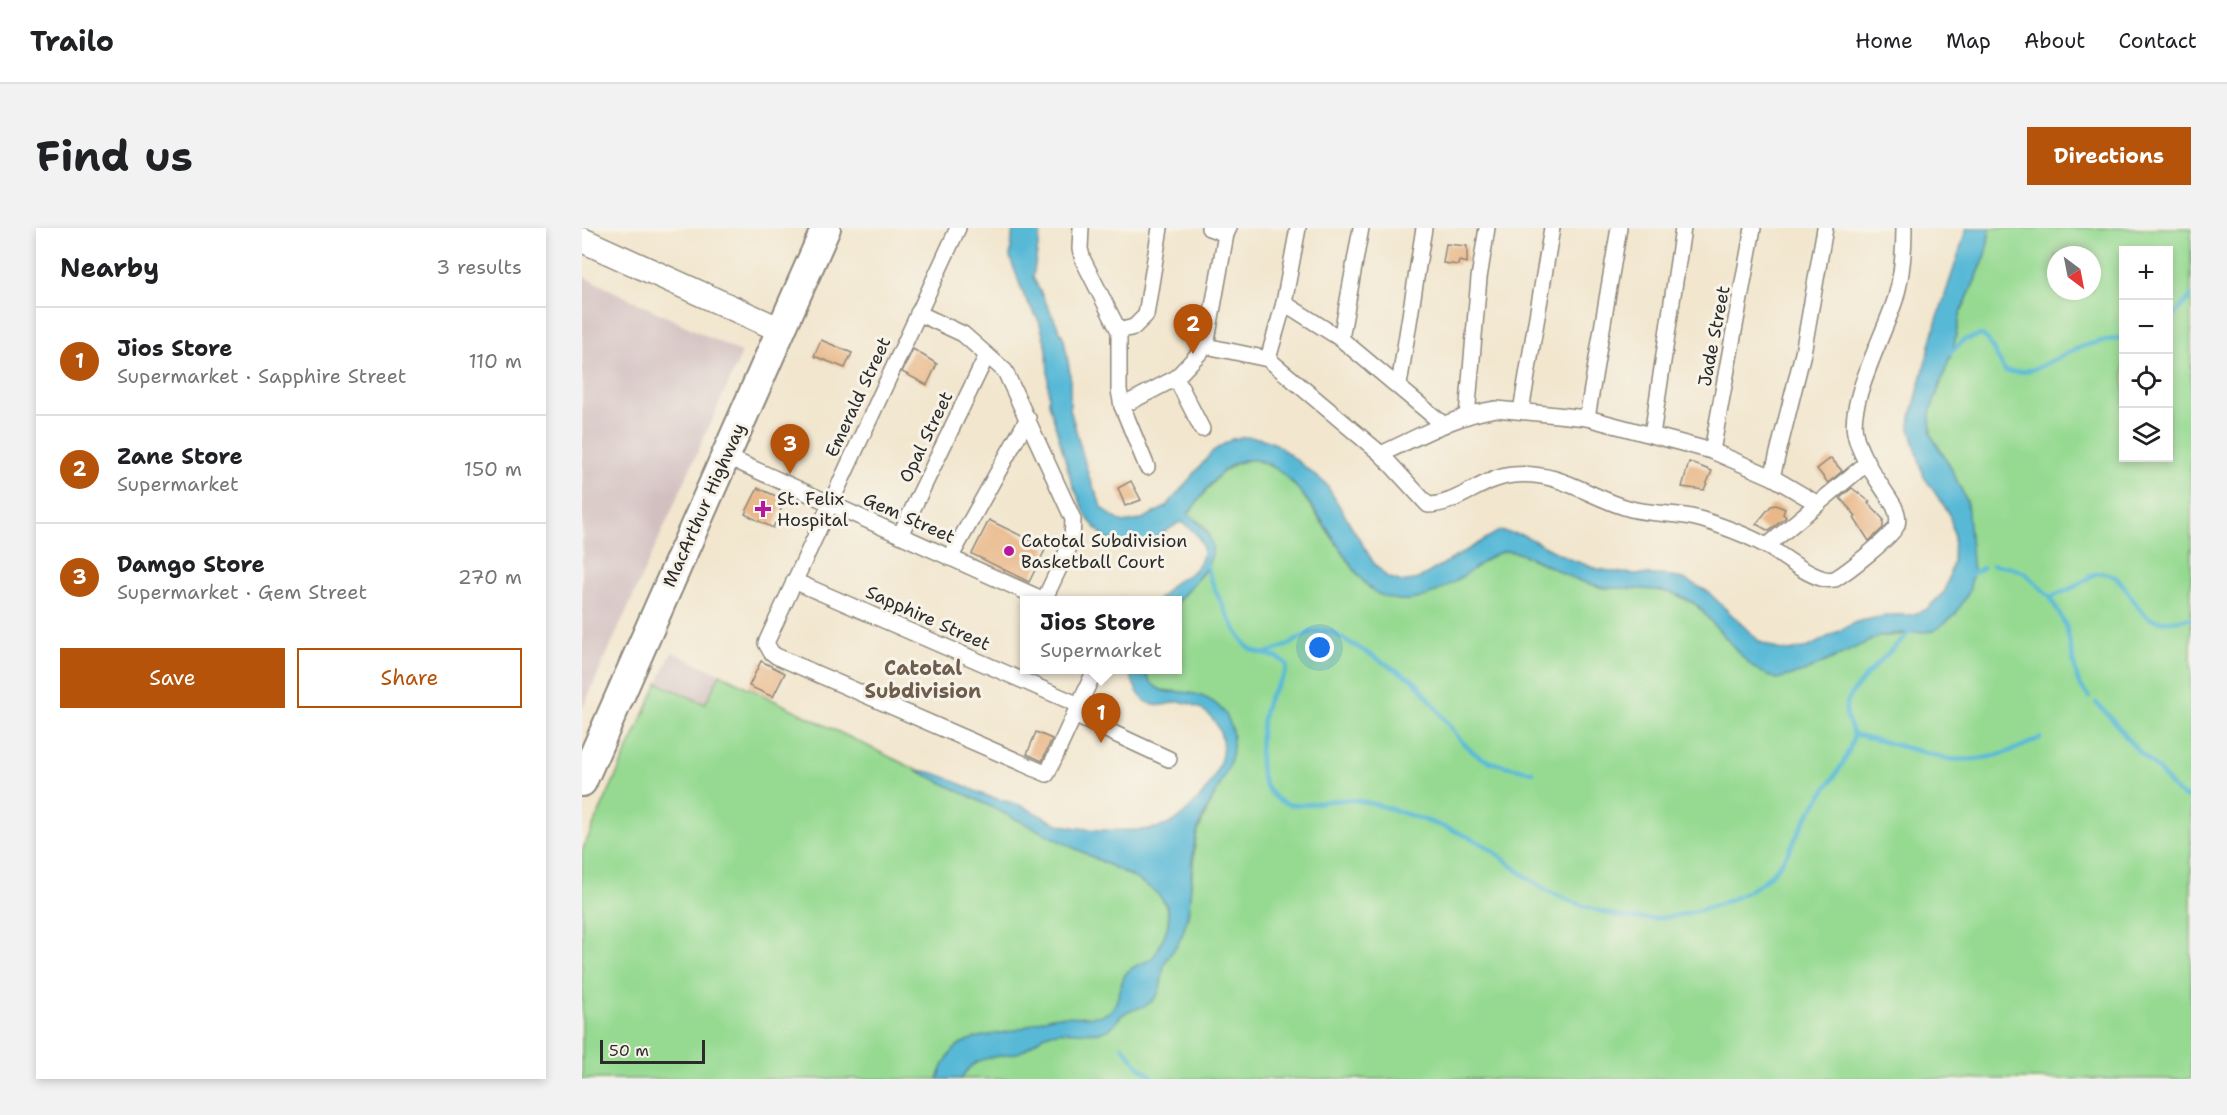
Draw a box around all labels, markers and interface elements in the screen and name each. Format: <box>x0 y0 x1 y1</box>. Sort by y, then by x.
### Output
text: Trailo <box>30 22 114 60</box>
text: Home <box>1855 27 1913 55</box>
text: Map <box>1946 27 1991 55</box>
text: About <box>2024 27 2085 55</box>
text: Contact <box>2118 27 2197 55</box>
button: Directions <box>2027 127 2191 185</box>
text: Find us <box>36 128 193 184</box>
north arrow <box>2047 246 2101 300</box>
map controls <box>2119 246 2173 462</box>
button: + <box>2119 246 2173 300</box>
text: Nearby <box>60 250 159 285</box>
text: 3 results <box>436 254 522 280</box>
street label: Jade Street <box>1692 283 1736 388</box>
button: − <box>2119 300 2173 354</box>
pin: 2 <box>1174 304 1212 354</box>
street label: Emerald Street <box>820 333 896 461</box>
text: Jios Store <box>117 334 232 363</box>
text: 1 <box>75 348 84 374</box>
text: 110 m <box>468 348 522 374</box>
button: locate <box>2119 354 2173 408</box>
text: Supermarket · Sapphire Street <box>117 363 407 389</box>
street label: Opal Street <box>894 387 958 487</box>
button: layers <box>2119 408 2173 462</box>
street label: MacArthur Highway <box>657 419 751 591</box>
pin: 3 <box>770 424 810 474</box>
text: Zane Store <box>117 442 243 471</box>
text: 2 <box>73 456 87 482</box>
text: 150 m <box>464 456 522 482</box>
text: Supermarket <box>117 471 239 497</box>
place label: St. Felix Hospital <box>777 487 849 532</box>
street label: Gem Street <box>859 487 959 549</box>
marker: St. Felix Hospital <box>754 500 772 518</box>
place label: Catotal Subdivision Basketball Court <box>1021 529 1187 574</box>
marker: Catotal Subdivision Basketball Court <box>1002 544 1016 558</box>
text: Damgo Store <box>117 550 265 579</box>
text: 3 <box>73 564 87 590</box>
text: 270 m <box>458 564 522 590</box>
text: Supermarket · Gem Street <box>117 579 367 605</box>
street label: Sapphire Street <box>862 580 994 656</box>
popup <box>1020 596 1182 674</box>
text: Jios Store <box>1040 608 1156 637</box>
your location <box>1305 633 1334 662</box>
text: Supermarket <box>1040 637 1162 663</box>
button: Save <box>60 648 285 708</box>
button: Share <box>297 648 522 708</box>
district label: Catotal Subdivision <box>865 655 981 704</box>
pin: 1 <box>1082 694 1120 743</box>
scale bar <box>600 1037 705 1064</box>
text: 50 m <box>609 1040 649 1061</box>

